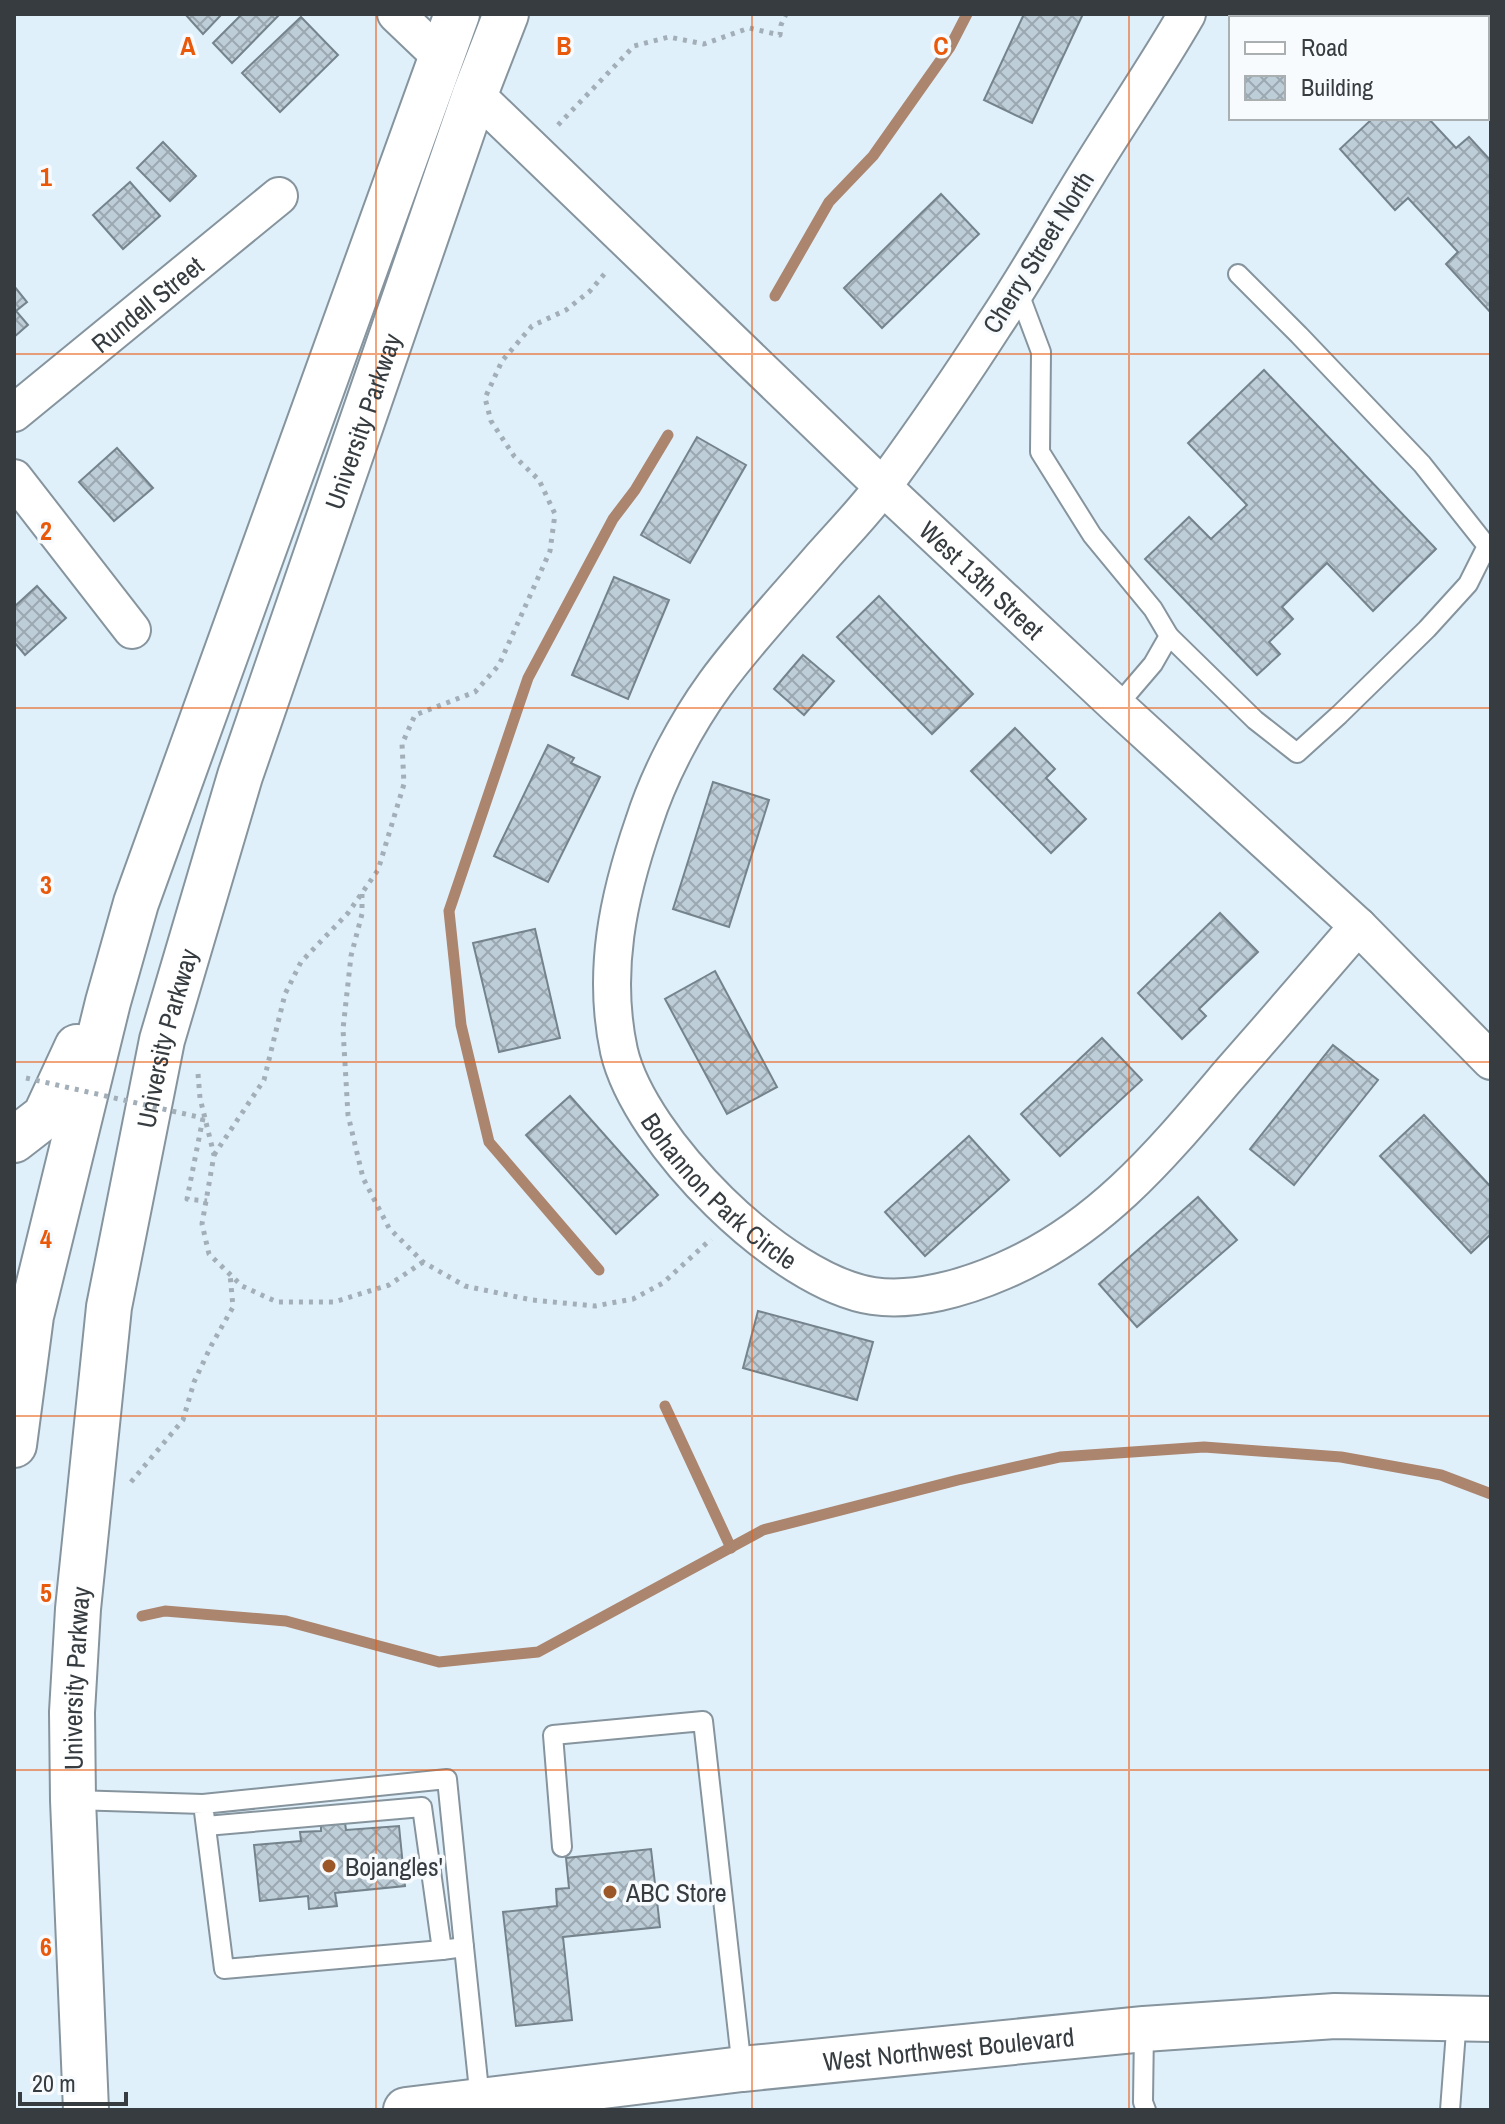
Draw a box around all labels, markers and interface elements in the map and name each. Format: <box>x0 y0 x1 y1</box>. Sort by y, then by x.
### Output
legend <box>1229 16 1489 120</box>
text: A <box>180 28 196 63</box>
text: B <box>556 28 572 63</box>
text: C <box>933 28 949 63</box>
text: Road <box>1301 31 1348 63</box>
text: Building <box>1301 71 1373 103</box>
text: 1 <box>40 159 52 194</box>
street label: Cherry Street North <box>974 164 1102 340</box>
street label: Rundell Street <box>84 248 211 360</box>
street label: University Parkway <box>316 328 409 514</box>
text: 2 <box>40 513 52 548</box>
street label: West 13th Street <box>912 513 1052 647</box>
text: 3 <box>40 867 52 902</box>
street label: University Parkway <box>127 944 206 1131</box>
street label: Bohannon Park Circle <box>633 1106 804 1277</box>
text: 4 <box>40 1221 52 1256</box>
text: 5 <box>40 1575 52 1610</box>
street label: University Parkway <box>54 1585 98 1770</box>
place label: Bojangles' <box>345 1849 443 1884</box>
marker: Bojangles' <box>320 1857 338 1875</box>
place label: ABC Store <box>625 1875 727 1910</box>
marker: ABC Store <box>601 1883 619 1901</box>
text: 6 <box>40 1929 52 1964</box>
street label: West Northwest Boulevard <box>821 2019 1076 2078</box>
scale bar <box>20 2056 126 2106</box>
text: 20 m <box>32 2067 76 2099</box>

